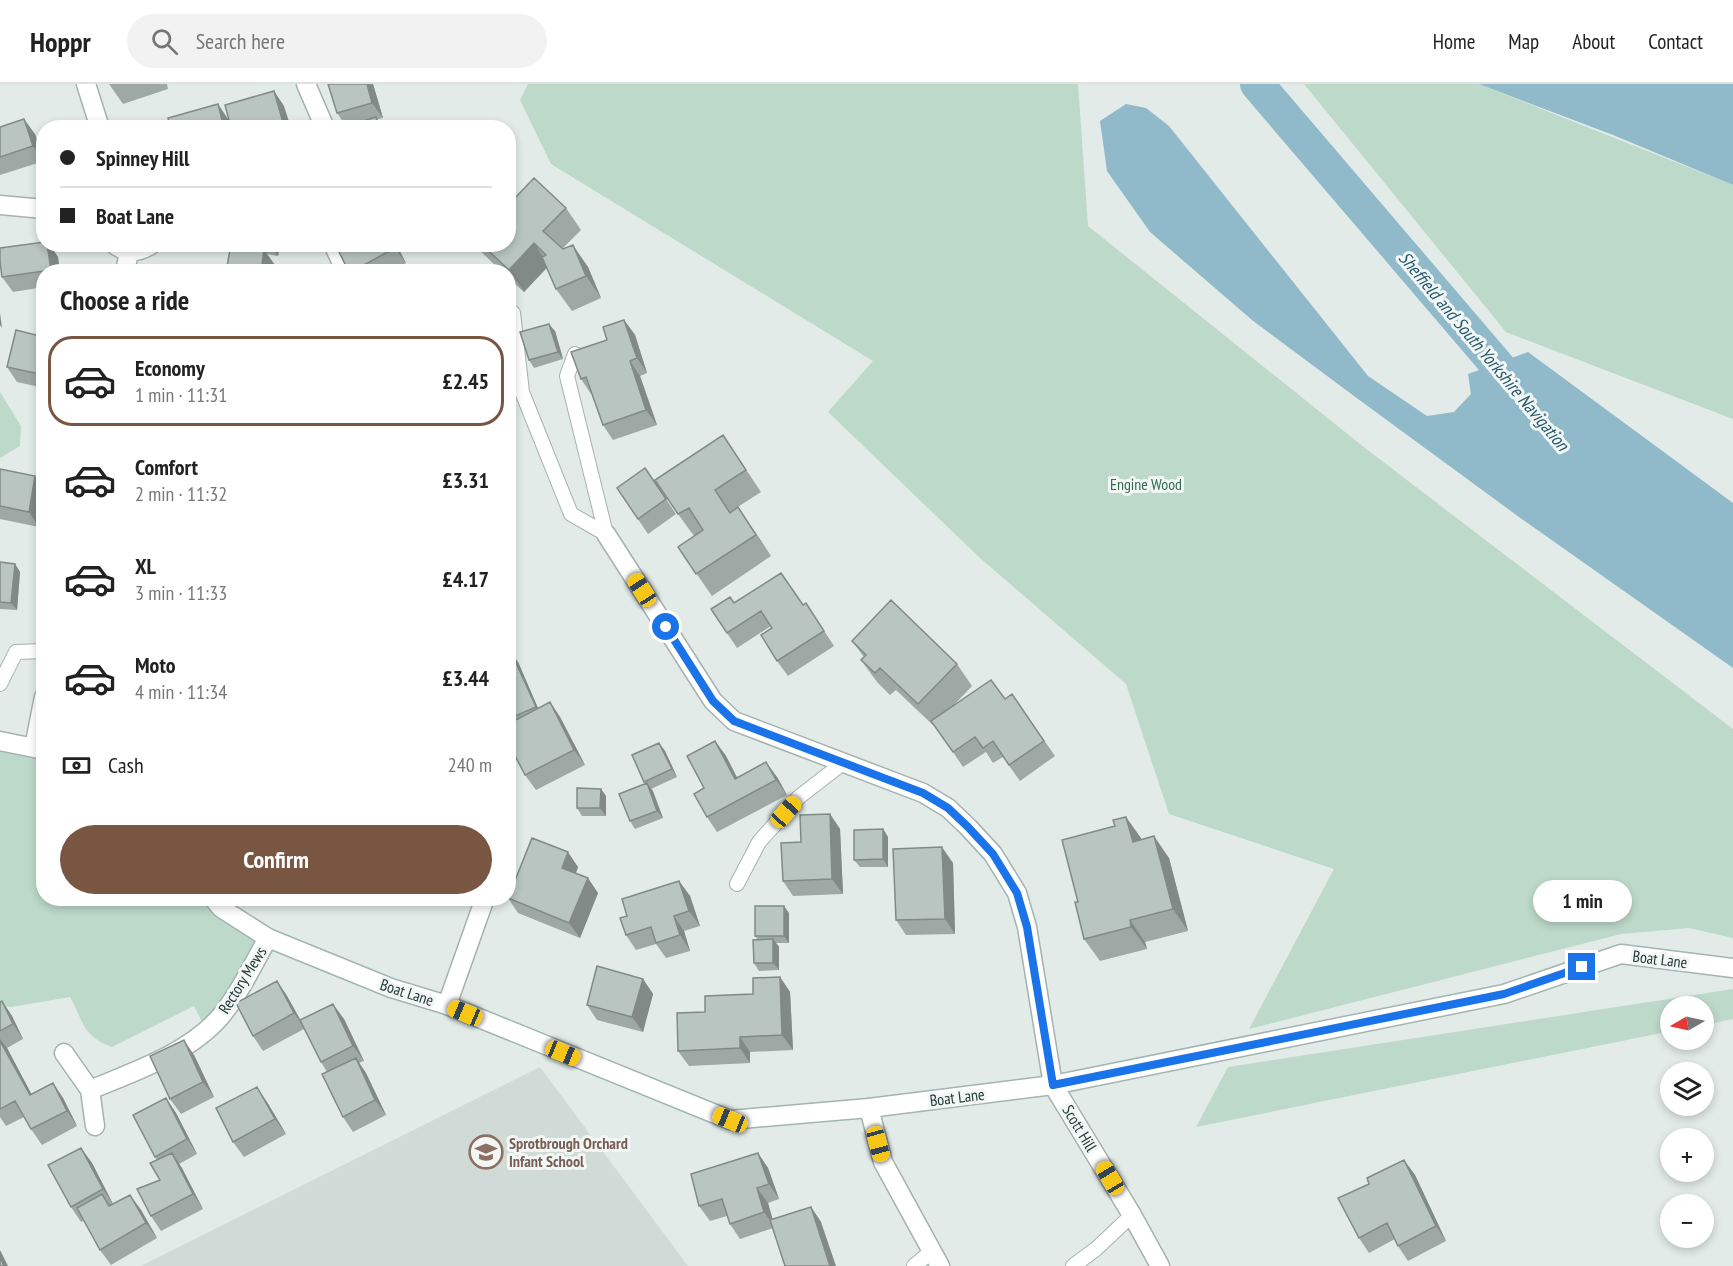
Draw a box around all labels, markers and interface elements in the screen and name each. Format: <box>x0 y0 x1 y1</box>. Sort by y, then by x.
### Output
search box <box>127 14 547 68</box>
text: Hoppr <box>30 23 91 60</box>
icon: search <box>148 25 181 58</box>
text: Search here <box>196 27 285 55</box>
text: Home <box>1433 28 1475 55</box>
text: Map <box>1508 28 1539 55</box>
text: About <box>1572 28 1615 55</box>
text: Contact <box>1648 28 1703 55</box>
text: Spinney Hill <box>96 144 189 172</box>
text: Boat Lane <box>96 202 174 230</box>
water label: Sheffield and South Yorkshire Navigation <box>1394 247 1575 456</box>
text: Choose a ride <box>60 283 189 317</box>
icon: car <box>63 354 117 408</box>
text: Economy <box>135 354 205 382</box>
text: £2.45 <box>442 367 489 395</box>
text: 1 min · 11:31 <box>135 382 227 408</box>
icon: car <box>63 453 117 507</box>
text: Comfort <box>135 453 198 481</box>
text: £3.31 <box>442 466 489 494</box>
park label: Engine Wood <box>1110 474 1182 494</box>
text: 2 min · 11:32 <box>135 481 227 507</box>
icon: car <box>63 552 117 606</box>
text: XL <box>135 552 156 580</box>
text: £4.17 <box>442 565 489 593</box>
car <box>625 570 659 610</box>
text: 3 min · 11:33 <box>135 580 227 606</box>
route start <box>652 613 679 640</box>
icon: car <box>63 651 117 705</box>
text: Moto <box>135 651 176 679</box>
text: £3.44 <box>442 664 489 692</box>
text: 4 min · 11:34 <box>135 679 227 705</box>
icon: cash <box>60 749 93 782</box>
text: Cash <box>108 751 144 779</box>
text: 240 m <box>448 752 492 778</box>
car <box>767 793 805 831</box>
button: Confirm <box>60 825 492 894</box>
callout: 1 min <box>1532 880 1632 922</box>
text: 1 min <box>1562 888 1603 914</box>
street label: Rectory Mews <box>214 943 270 1017</box>
street label: Boat Lane <box>1631 946 1689 972</box>
route end <box>1568 953 1595 980</box>
street label: Boat Lane <box>378 974 436 1010</box>
north arrow <box>1660 996 1714 1050</box>
map controls <box>1660 996 1714 1248</box>
car <box>445 998 485 1028</box>
car <box>543 1038 583 1068</box>
button: layers <box>1660 1062 1714 1116</box>
street label: Boat Lane <box>928 1084 986 1110</box>
street label: Scott Hill <box>1058 1101 1102 1155</box>
car <box>710 1105 750 1135</box>
car <box>865 1124 891 1164</box>
button: + <box>1660 1128 1714 1182</box>
place label: Sprotbrough Orchard Infant School <box>509 1133 628 1171</box>
school or university icon: Sprotbrough Orchard Infant School <box>468 1134 504 1170</box>
car <box>1093 1158 1127 1198</box>
button: − <box>1660 1194 1714 1248</box>

